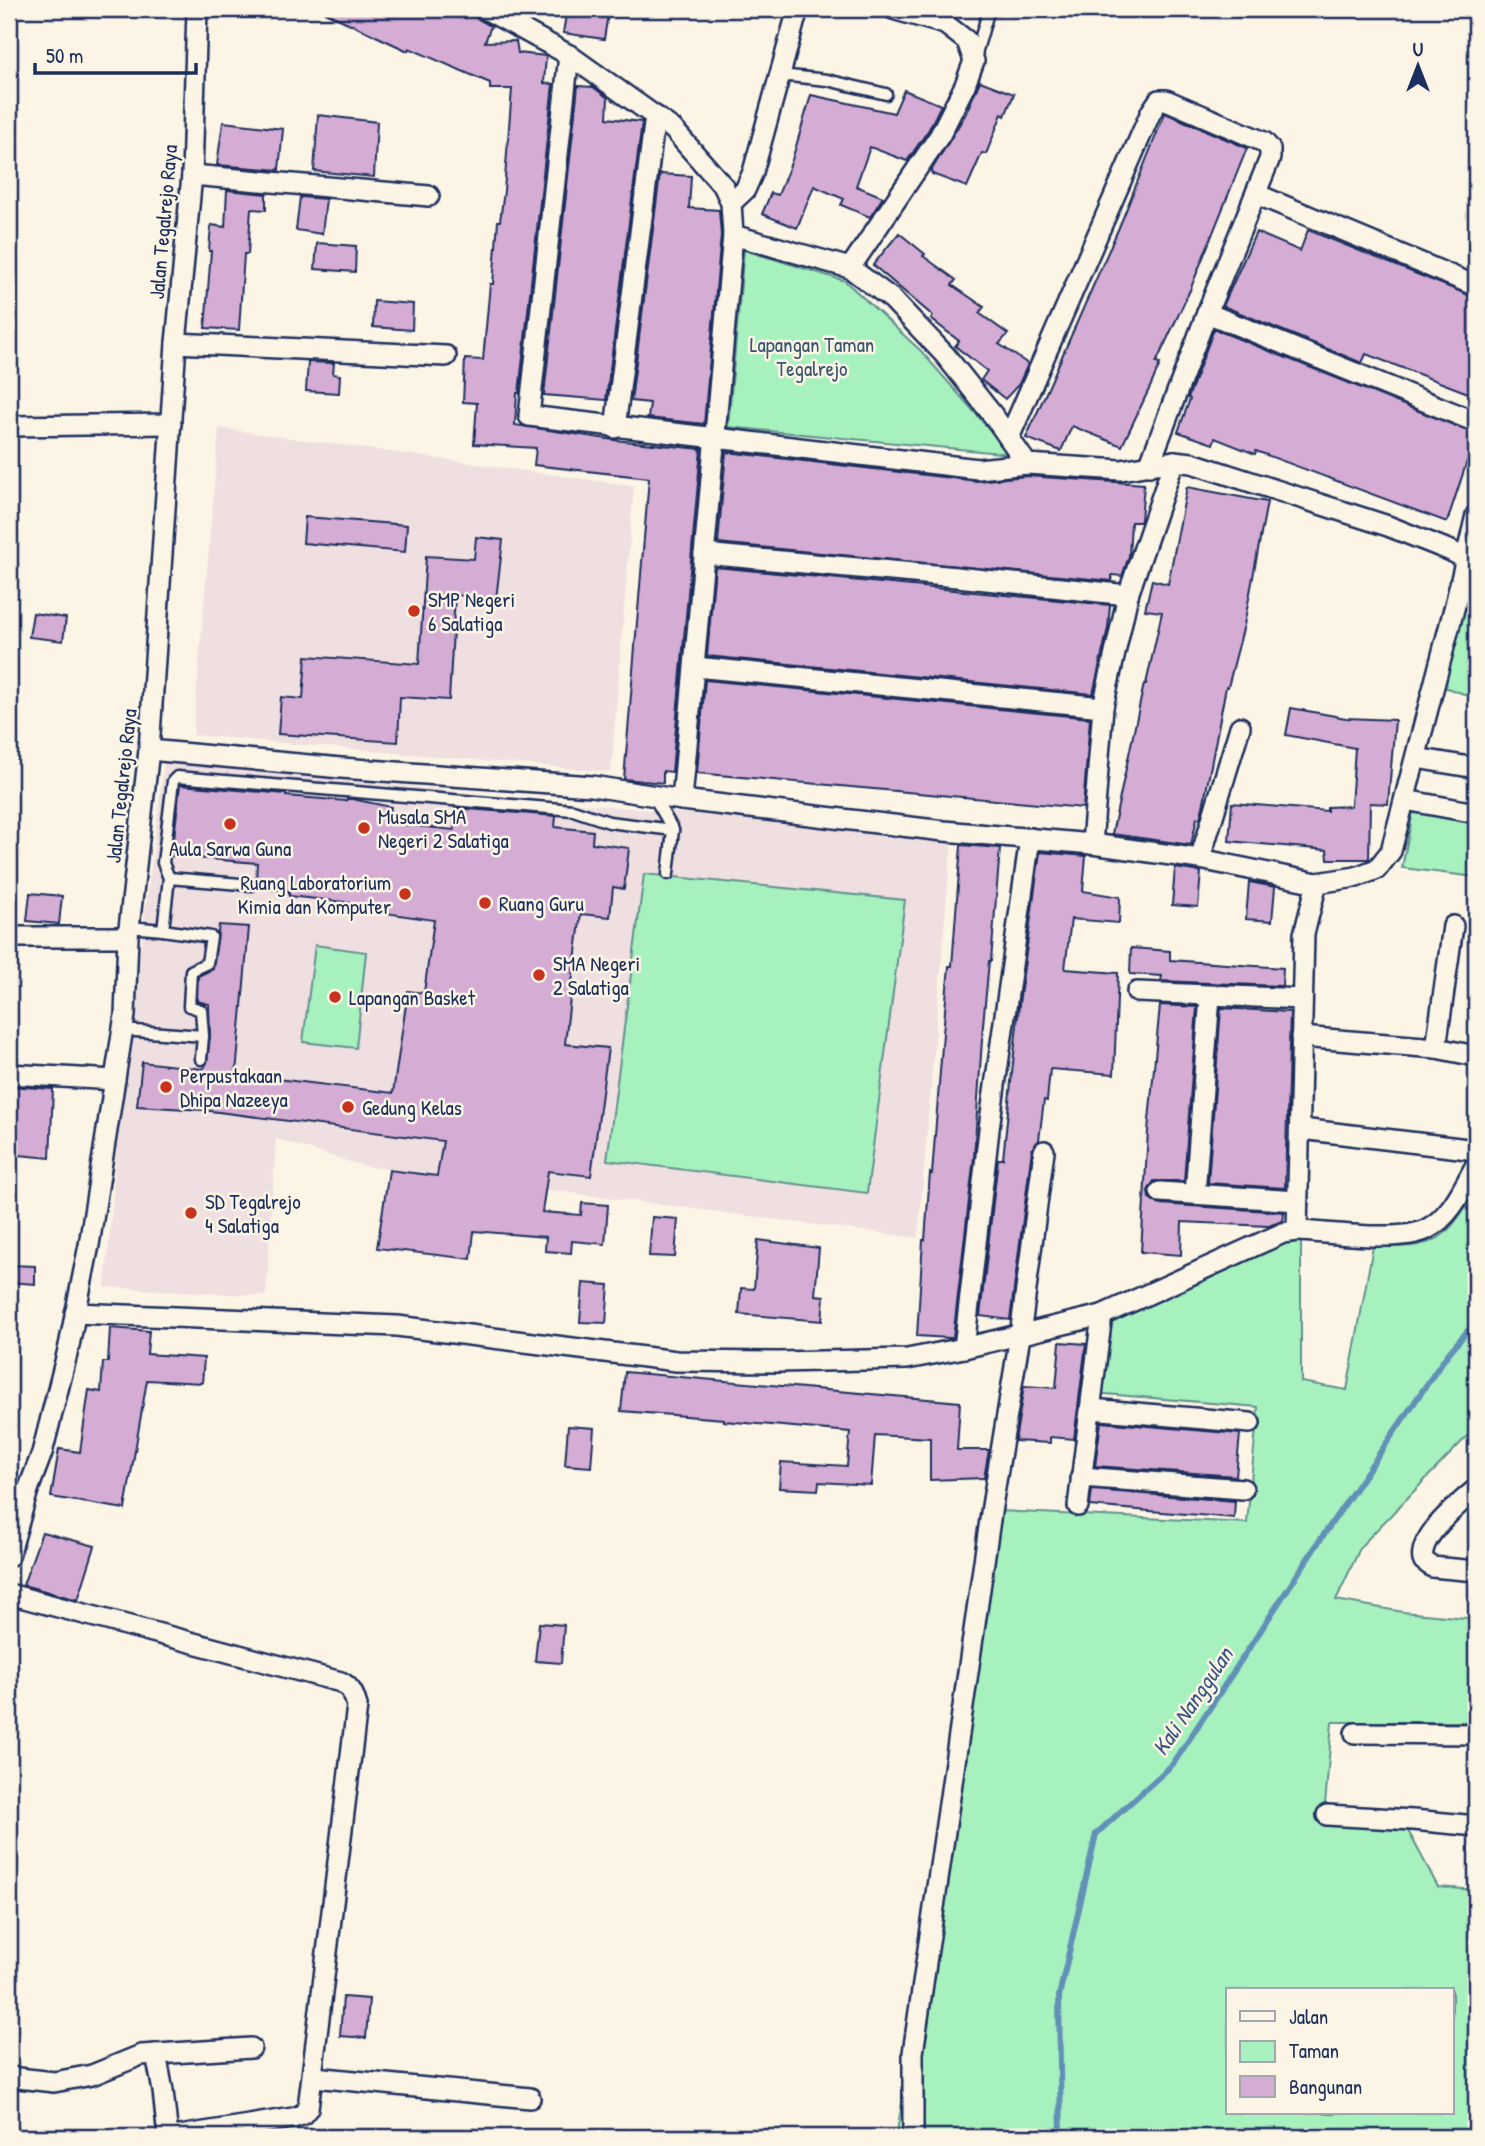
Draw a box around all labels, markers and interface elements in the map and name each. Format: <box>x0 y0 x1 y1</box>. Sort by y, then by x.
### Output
scale bar <box>35 32 196 76</box>
north arrow <box>1384 32 1454 102</box>
text: U <box>1413 36 1424 62</box>
text: 50 m <box>46 41 83 70</box>
street label: Jalan Tegalrejo Raya <box>142 144 184 300</box>
park label: Lapangan Taman Tegalrejo <box>750 330 874 383</box>
place label: SMP Negeri 6 Salatiga <box>428 585 515 638</box>
marker: SMP Negeri 6 Salatiga <box>406 603 422 619</box>
street label: Jalan Tegalrejo Raya <box>98 707 144 865</box>
place label: Musala SMA Negeri 2 Salatiga <box>378 802 509 855</box>
marker: Aula Sarwa Guna <box>222 816 238 832</box>
marker: Musala SMA Negeri 2 Salatiga <box>356 820 372 836</box>
place label: Aula Sarwa Guna <box>169 834 291 863</box>
place label: Ruang Laboratorium Kimia dan Komputer <box>238 868 391 921</box>
marker: Ruang Laboratorium Kimia dan Komputer <box>397 886 413 902</box>
place label: Ruang Guru <box>499 889 584 918</box>
marker: Ruang Guru <box>477 895 493 911</box>
place label: SMA Negeri 2 Salatiga <box>553 949 640 1002</box>
marker: SMA Negeri 2 Salatiga <box>531 967 547 983</box>
place label: Lapangan Basket <box>349 983 476 1012</box>
marker: Lapangan Basket <box>327 989 343 1005</box>
place label: Perpustakaan Dhipa Nazeeya <box>180 1061 288 1114</box>
marker: Perpustakaan Dhipa Nazeeya <box>158 1079 174 1095</box>
place label: Gedung Kelas <box>362 1093 462 1122</box>
marker: Gedung Kelas <box>340 1099 356 1115</box>
place label: SD Tegalrejo 4 Salatiga <box>205 1187 301 1240</box>
marker: SD Tegalrejo 4 Salatiga <box>183 1205 199 1221</box>
water label: Kali Nanggulan <box>1144 1639 1241 1762</box>
legend <box>1226 1988 1454 2114</box>
text: Jalan <box>1289 2002 1328 2031</box>
text: Taman <box>1289 2036 1339 2065</box>
text: Bangunan <box>1289 2072 1362 2101</box>

